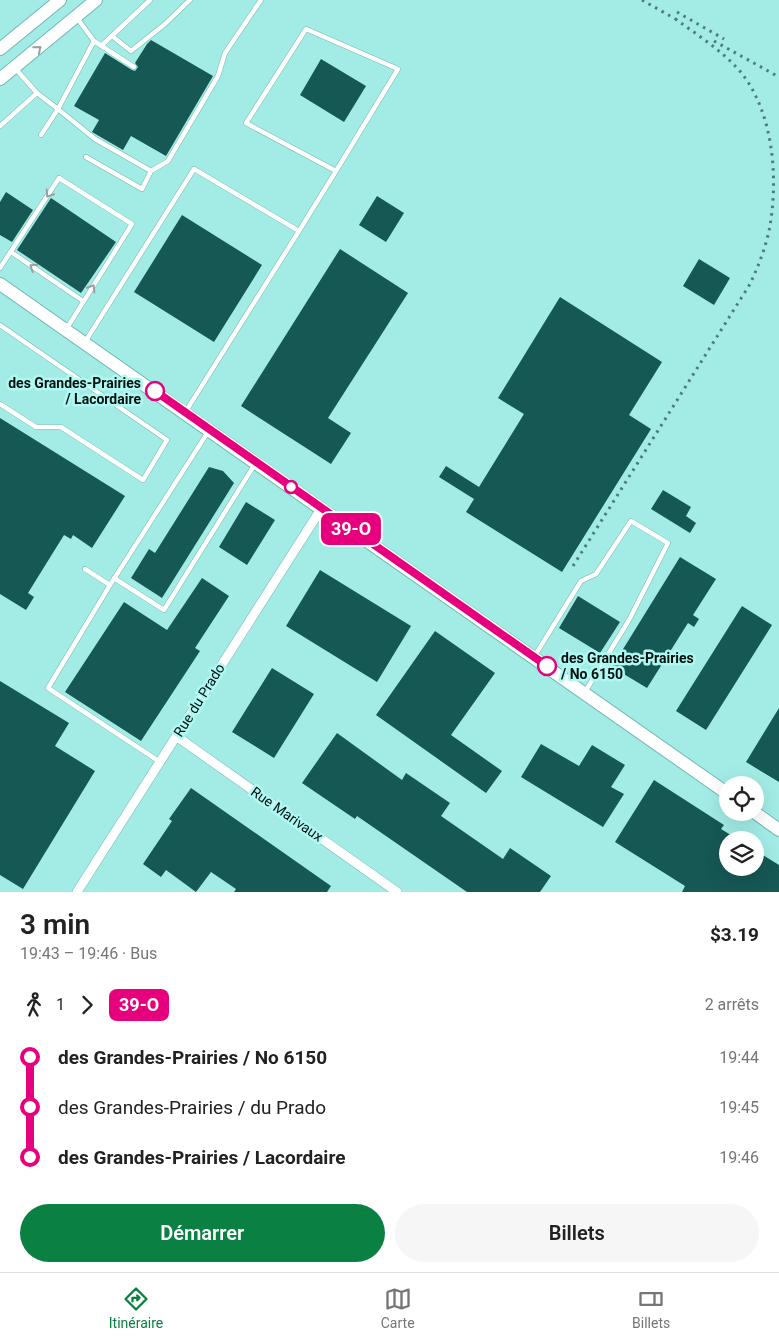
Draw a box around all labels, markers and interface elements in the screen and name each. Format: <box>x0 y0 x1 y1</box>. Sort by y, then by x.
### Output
one-way arrow <box>32 46 41 54</box>
one-way arrow <box>45 189 55 198</box>
one-way arrow <box>29 264 38 273</box>
one-way arrow <box>85 284 95 293</box>
place label: des Grandes-Prairies / Lacordaire <box>8 375 141 407</box>
marker: des Grandes-Prairies / Lacordaire <box>145 381 165 401</box>
unlabelled marker <box>284 480 298 494</box>
line badge: 39-O <box>316 513 386 545</box>
text: 39-O <box>331 518 371 539</box>
place label: des Grandes-Prairies / No 6150 <box>560 650 694 682</box>
marker: des Grandes-Prairies / No 6150 <box>537 656 557 676</box>
street label: Rue du Prado <box>170 661 228 739</box>
map controls <box>719 776 764 876</box>
button: locate <box>719 776 764 821</box>
street label: Rue Marivaux <box>248 783 326 845</box>
button: layers <box>719 831 764 876</box>
text: 3 min <box>20 908 90 941</box>
text: $3.19 <box>710 923 759 946</box>
text: 19:43 – 19:46 · Bus <box>20 944 157 963</box>
icon: walk <box>20 991 48 1019</box>
icon: forward <box>73 991 101 1019</box>
text: 39-O <box>119 994 159 1015</box>
text: 1 <box>56 995 65 1014</box>
text: 2 arrêts <box>705 995 759 1014</box>
text: des Grandes-Prairies / No 6150 <box>58 1046 327 1069</box>
text: 19:44 <box>719 1048 759 1067</box>
text: des Grandes-Prairies / du Prado <box>58 1096 326 1119</box>
text: 19:45 <box>719 1098 759 1117</box>
text: des Grandes-Prairies / Lacordaire <box>58 1146 345 1169</box>
text: 19:46 <box>719 1148 759 1167</box>
button: Démarrer <box>20 1204 385 1262</box>
button: Billets <box>395 1204 759 1262</box>
tab: Itinéraire <box>109 1285 163 1331</box>
tab: Carte <box>381 1285 415 1331</box>
tab: Billets <box>632 1285 670 1331</box>

